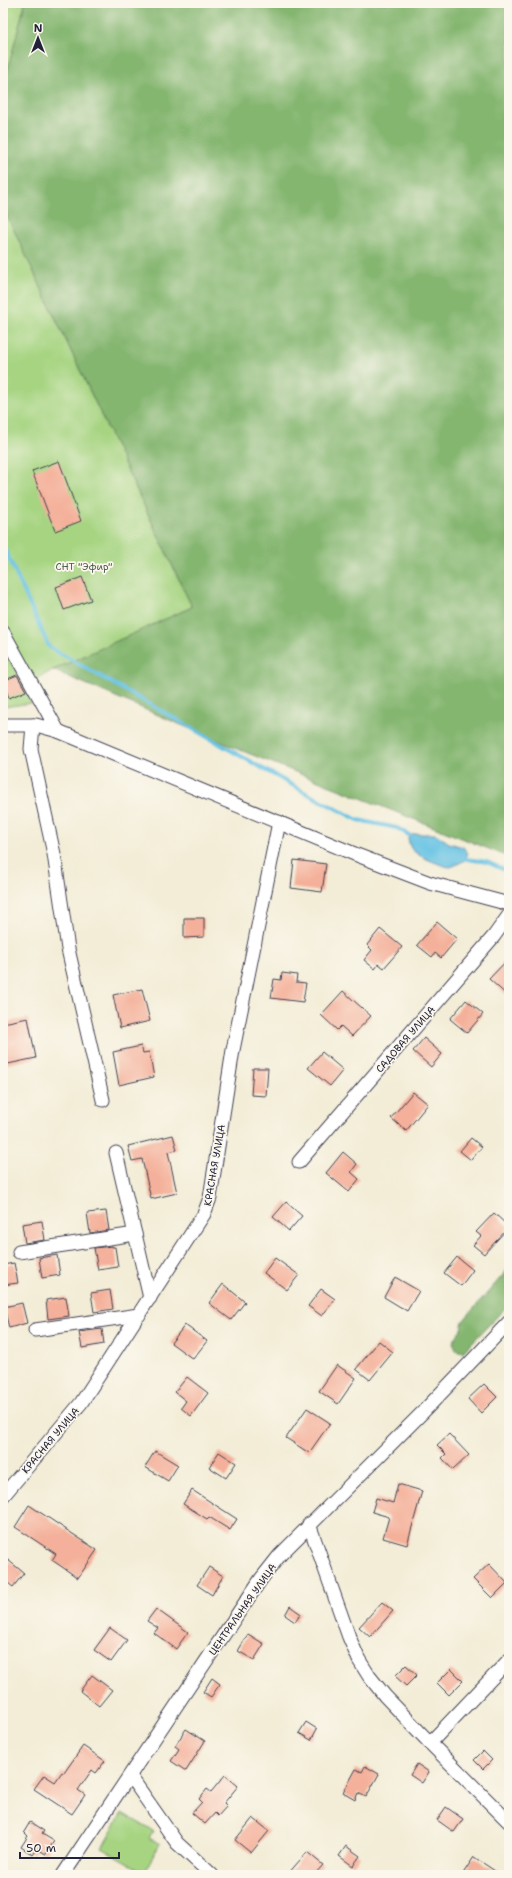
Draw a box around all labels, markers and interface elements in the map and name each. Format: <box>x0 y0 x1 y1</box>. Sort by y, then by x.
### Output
north arrow <box>18 18 58 58</box>
text: N <box>34 21 43 36</box>
park label: СНТ "Эфир" <box>56 560 112 573</box>
street label: САДОВАЯ УЛИЦА <box>373 1003 438 1075</box>
street label: КРАСНАЯ УЛИЦА <box>201 1123 228 1207</box>
street label: КРАСНАЯ УЛИЦА <box>19 1404 82 1476</box>
street label: ЦЕНТРАЛЬНАЯ УЛИЦА <box>206 1561 279 1658</box>
scale bar <box>20 1834 119 1860</box>
text: 50 m <box>26 1840 56 1856</box>

